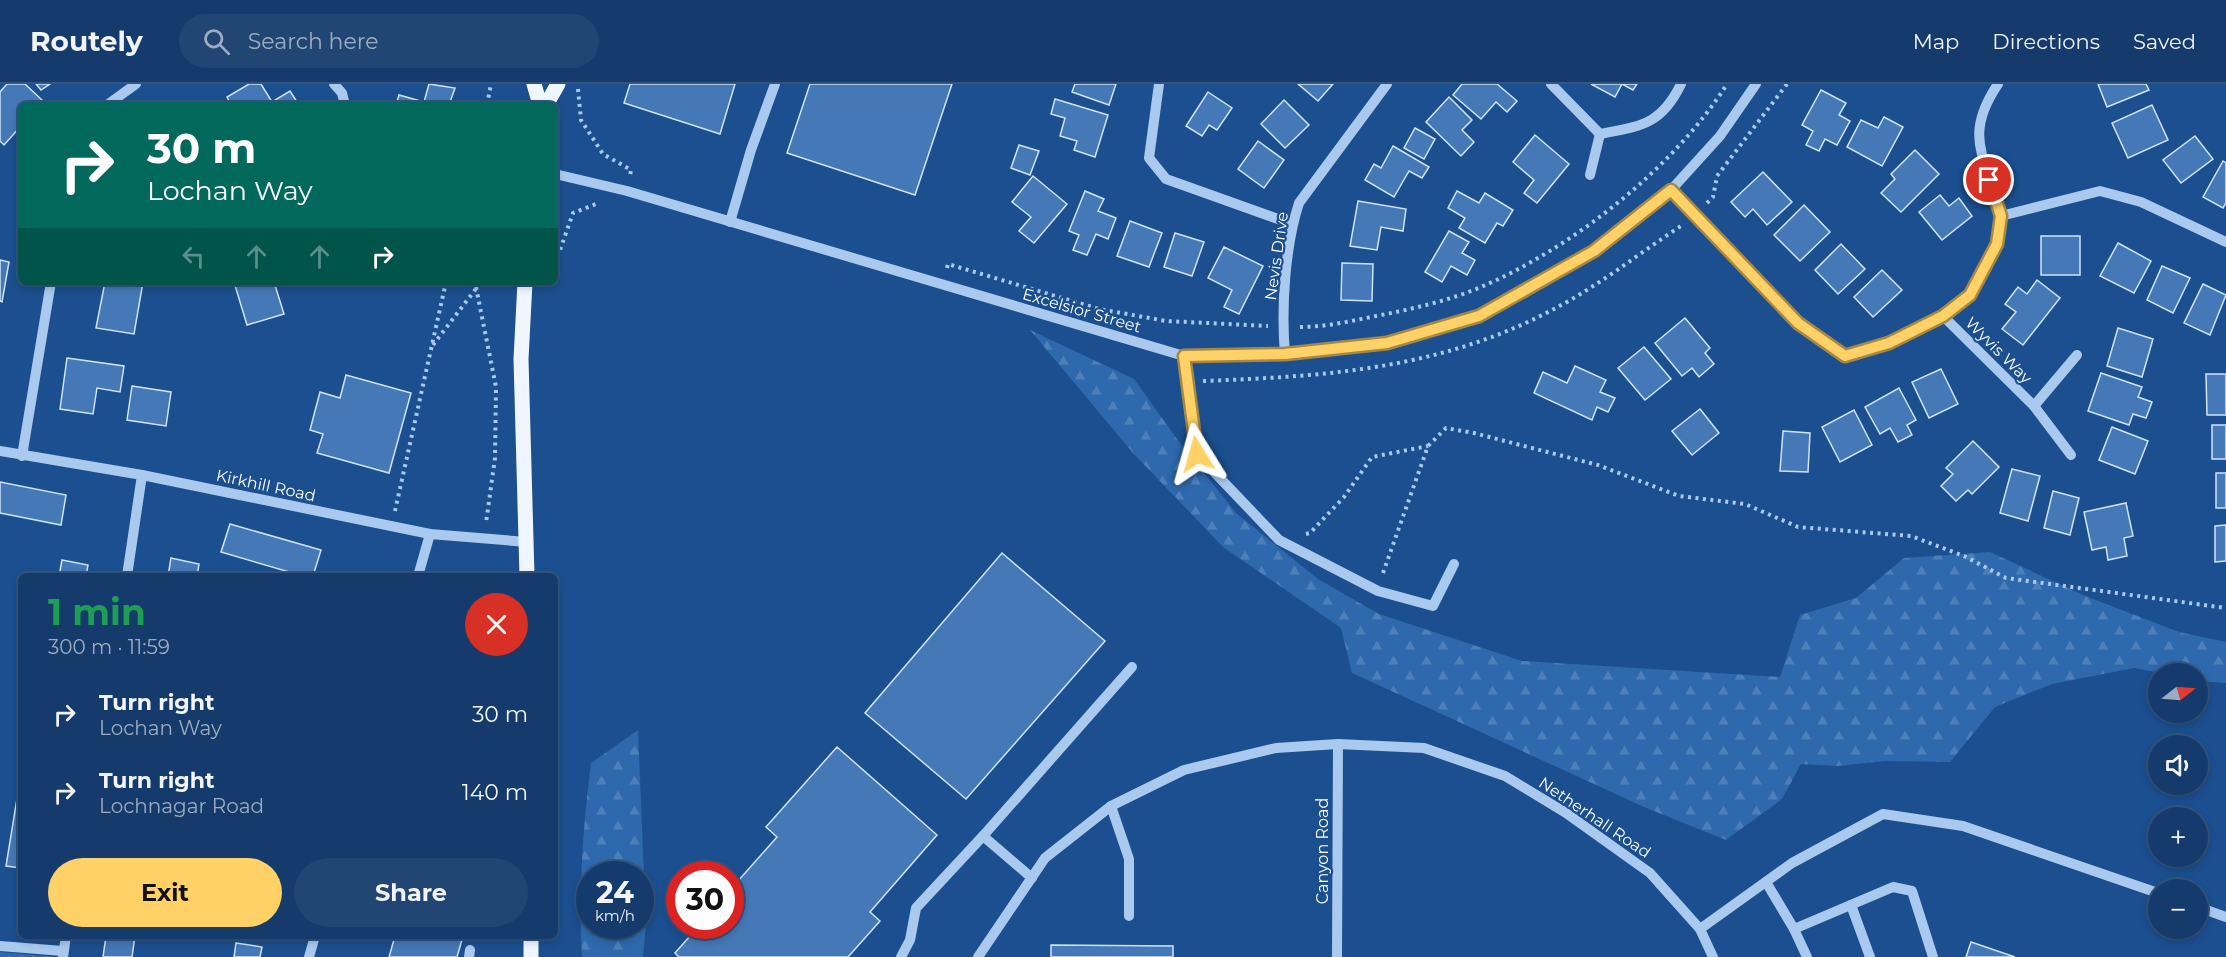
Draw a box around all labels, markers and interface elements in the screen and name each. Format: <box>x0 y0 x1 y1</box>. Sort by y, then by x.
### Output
search box <box>179 14 599 68</box>
text: Routely <box>30 24 143 58</box>
icon: search <box>200 25 233 58</box>
text: Search here <box>248 28 379 55</box>
text: Map <box>1913 29 1959 54</box>
text: Directions <box>1992 29 2100 54</box>
text: Saved <box>2133 29 2196 54</box>
text: 30 m <box>147 122 256 174</box>
icon: right <box>48 126 126 204</box>
pin <box>1963 154 2014 205</box>
icon: arrive <box>1972 163 2005 196</box>
text: Lochan Way <box>147 174 313 207</box>
street label: Nevis Drive <box>1261 210 1292 302</box>
icon: left <box>177 240 210 273</box>
icon: ahead <box>240 240 273 273</box>
icon: ahead <box>303 240 336 273</box>
icon: right <box>366 240 399 273</box>
street label: Excelsior Street <box>1020 284 1144 337</box>
street label: Wyvis Way <box>1962 313 2036 388</box>
position arrow <box>1165 422 1229 486</box>
street label: Kirkhill Road <box>214 466 317 505</box>
text: 1 min <box>48 590 146 634</box>
button: close <box>465 593 528 656</box>
text: 300 m · 11:59 <box>48 635 170 659</box>
north arrow <box>2148 663 2208 723</box>
map controls <box>2148 663 2208 939</box>
text: Turn right <box>99 689 214 716</box>
icon: right <box>48 698 81 731</box>
text: 30 m <box>472 701 528 728</box>
text: Lochan Way <box>99 716 222 740</box>
button: sound <box>2148 735 2208 795</box>
text: Turn right <box>99 767 214 794</box>
street label: Netherhall Road <box>1535 773 1654 862</box>
icon: right <box>48 776 81 809</box>
text: 140 m <box>462 779 528 806</box>
text: Lochnagar Road <box>99 794 264 818</box>
street label: Canyon Road <box>1313 798 1332 904</box>
button: + <box>2148 807 2208 867</box>
button: Exit <box>48 858 282 927</box>
button: Share <box>294 858 528 927</box>
speed limit sign: 30 <box>666 861 744 939</box>
text: 24 <box>596 874 634 911</box>
button: − <box>2148 879 2208 939</box>
text: km/h <box>595 906 635 925</box>

